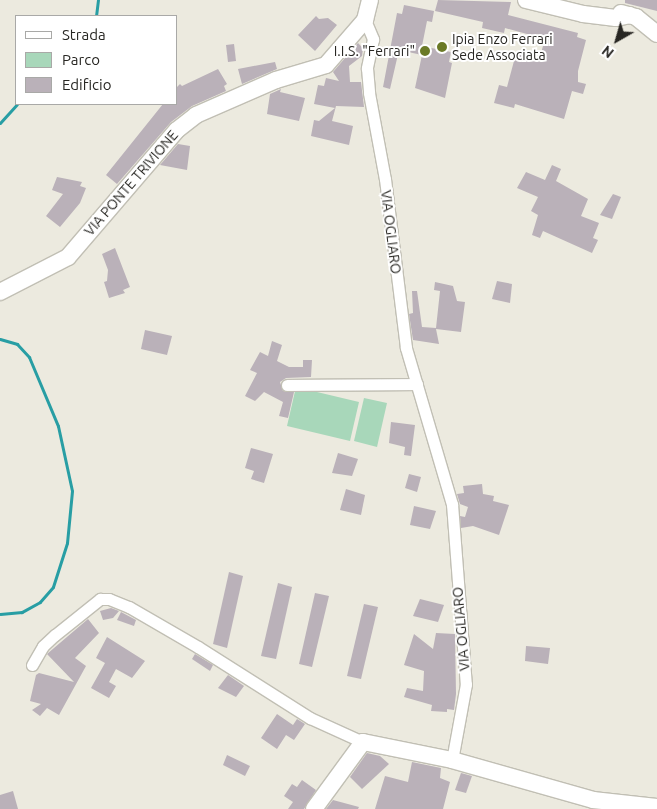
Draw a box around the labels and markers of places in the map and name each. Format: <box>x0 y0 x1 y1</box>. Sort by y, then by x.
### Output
place label: Ipia Enzo Ferrari Sede Associata <box>452 31 553 64</box>
marker: Ipia Enzo Ferrari Sede Associata <box>436 41 448 53</box>
place label: I.I.S. "Ferrari" <box>334 43 415 59</box>
marker: I.I.S. "Ferrari" <box>419 45 431 57</box>

